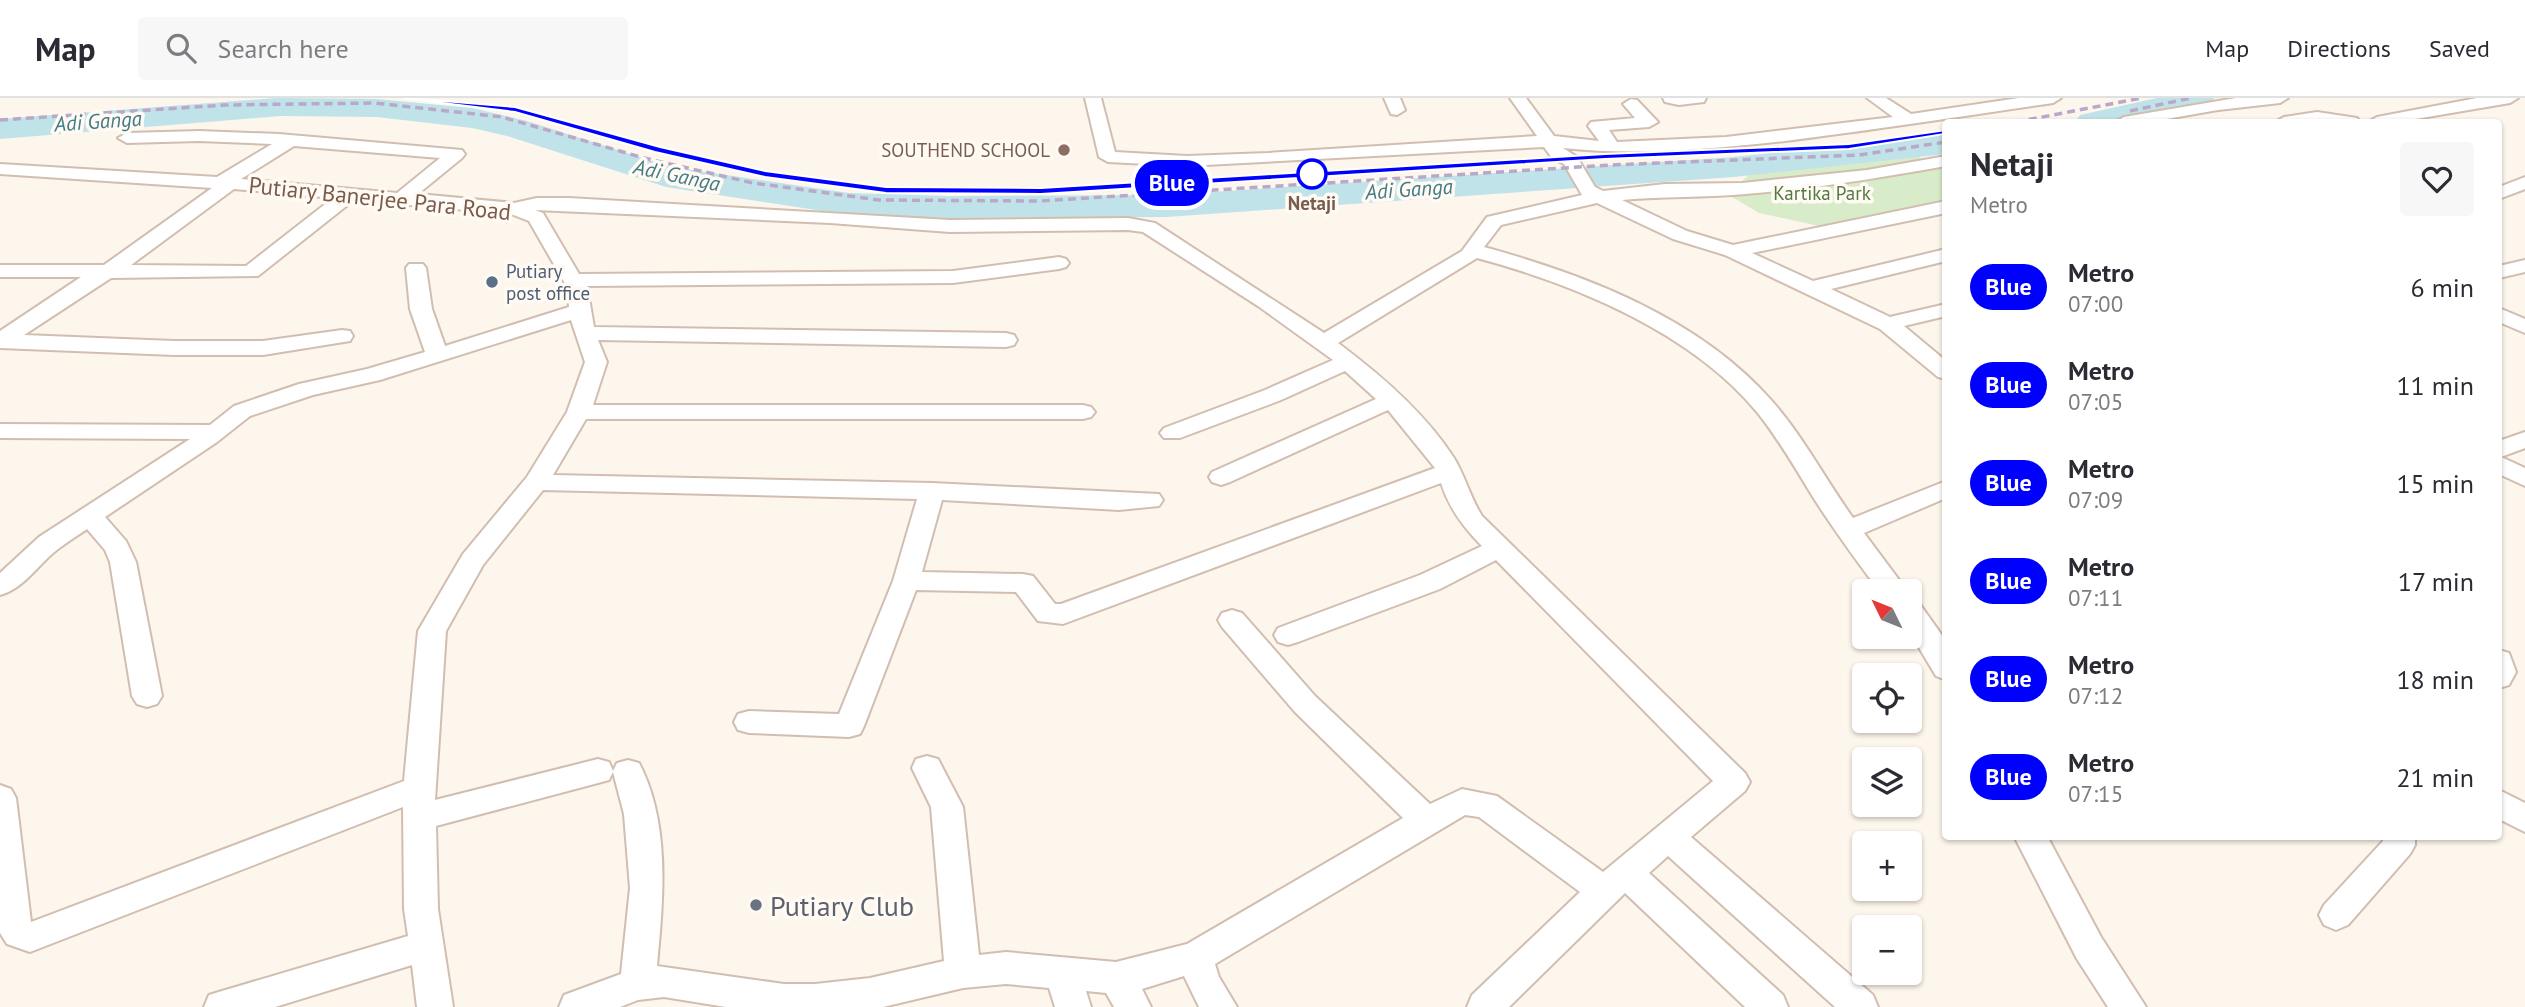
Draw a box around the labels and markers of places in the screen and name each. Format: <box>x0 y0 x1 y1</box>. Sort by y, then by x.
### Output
place label: SOUTHEND SCHOOL <box>881 138 1050 162</box>
marker: SOUTHEND SCHOOL <box>1056 142 1072 158</box>
marker: Netaji <box>1297 159 1327 189</box>
place label: Netaji <box>1288 191 1336 215</box>
place label: Putiary post office <box>506 259 590 305</box>
marker: Putiary post office <box>484 274 500 290</box>
place label: Putiary Club <box>770 887 914 924</box>
marker: Putiary Club <box>748 897 764 913</box>

